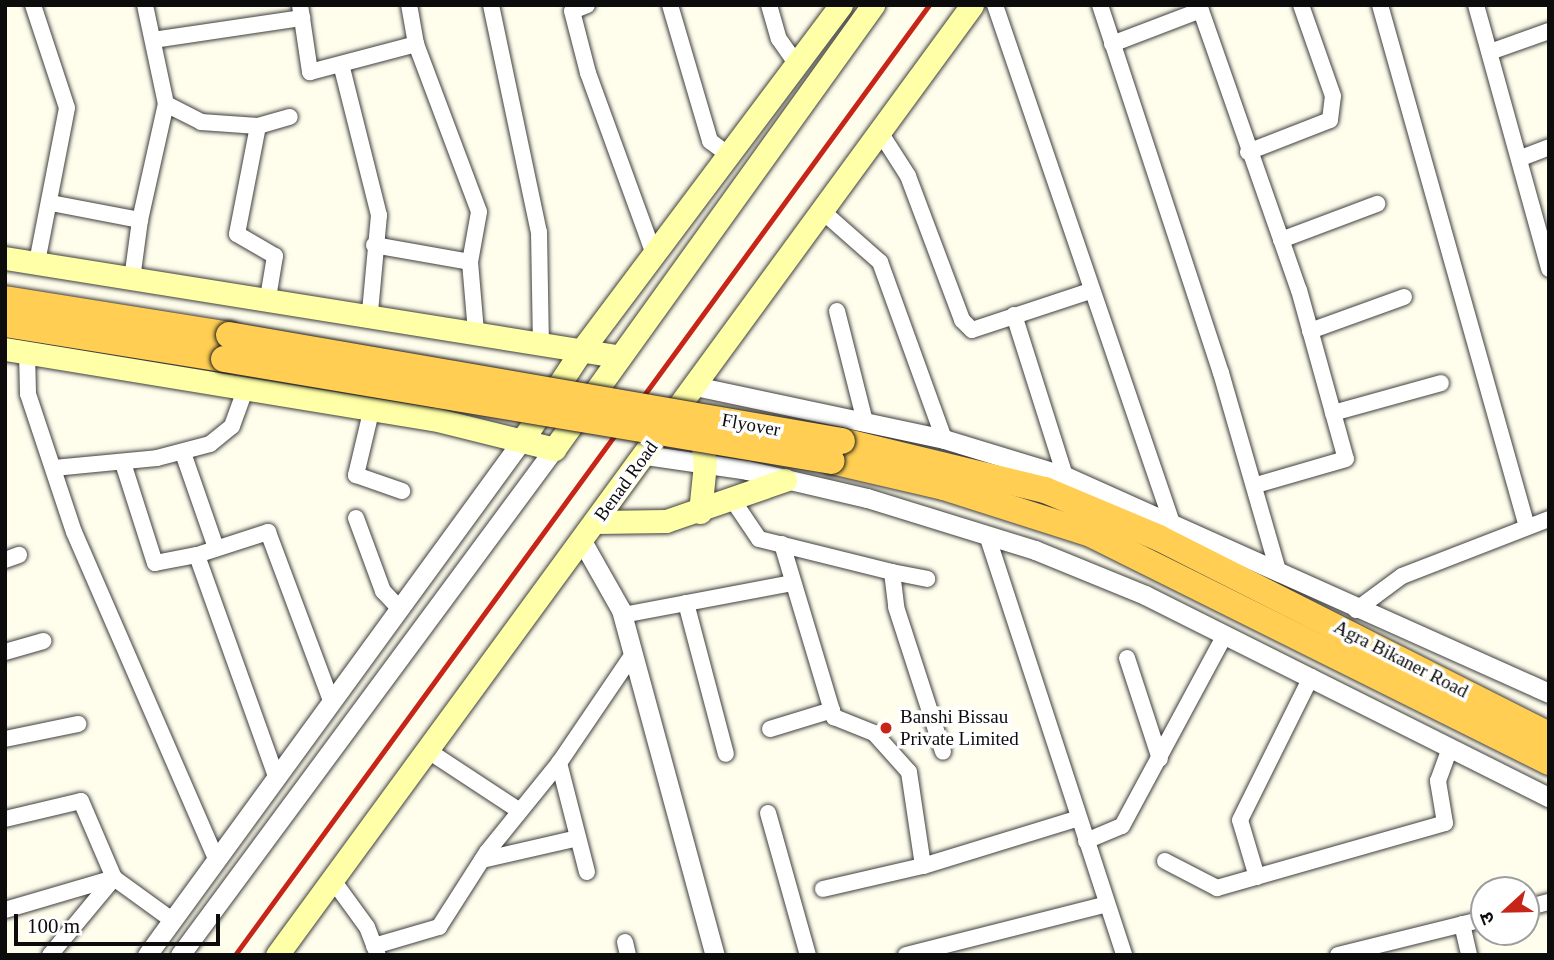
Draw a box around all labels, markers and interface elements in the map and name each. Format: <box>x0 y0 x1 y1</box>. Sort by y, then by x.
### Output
street label: Flyover <box>720 409 782 441</box>
street label: Benad Road <box>589 437 663 525</box>
street label: Agra Bikaner Road <box>1330 615 1472 703</box>
place label: Banshi Bissau Private Limited <box>900 706 1019 750</box>
marker: Banshi Bissau Private Limited <box>878 720 894 736</box>
north arrow <box>1470 876 1540 946</box>
scale bar <box>18 900 224 944</box>
text: उ <box>1475 909 1499 927</box>
text: 100 m <box>27 914 80 938</box>

